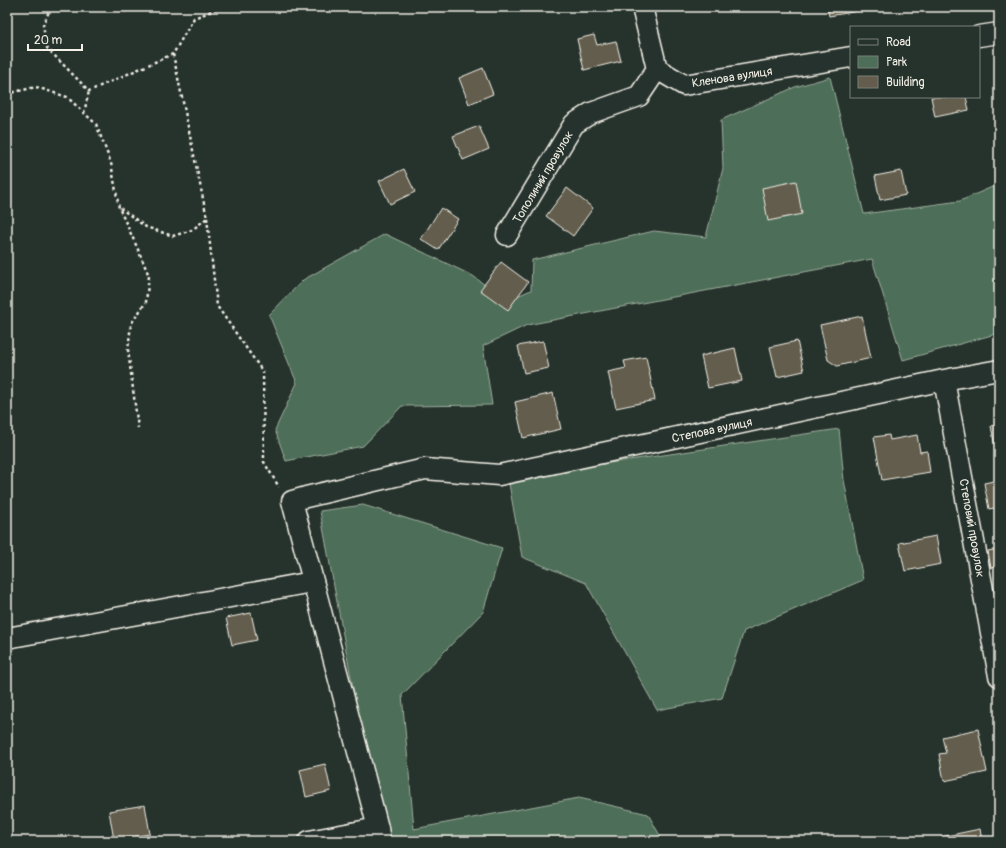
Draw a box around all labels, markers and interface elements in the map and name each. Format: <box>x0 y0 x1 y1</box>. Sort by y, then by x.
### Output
scale bar <box>28 26 82 52</box>
legend <box>850 26 980 98</box>
text: 20 m <box>34 33 63 48</box>
text: Road <box>886 35 911 50</box>
text: Park <box>886 55 907 70</box>
street label: Кленова вулиця <box>691 64 774 91</box>
text: Building <box>886 75 925 90</box>
street label: Тополиний провулок <box>510 128 577 226</box>
street label: Степова вулиця <box>671 415 754 446</box>
street label: Степовий провулок <box>955 478 988 578</box>

